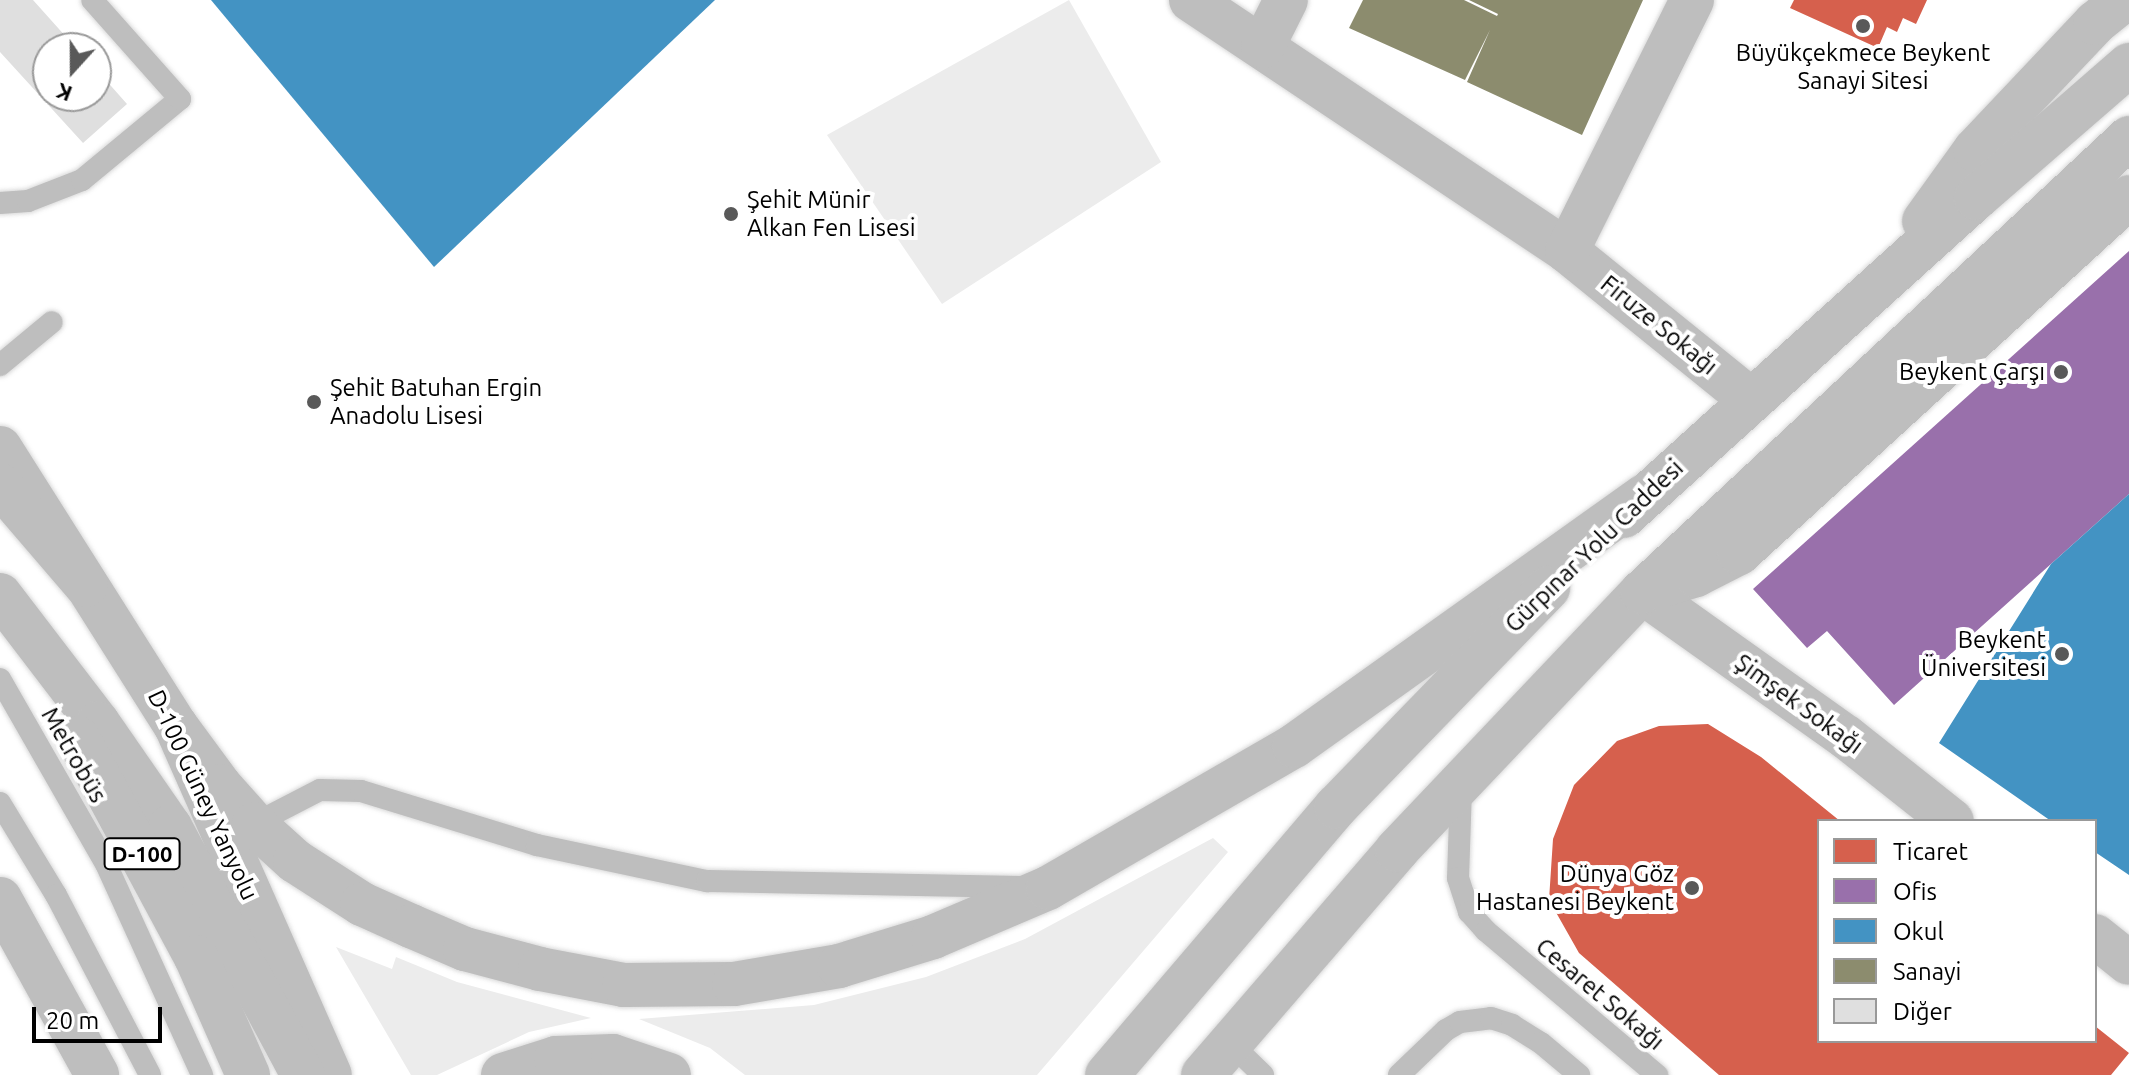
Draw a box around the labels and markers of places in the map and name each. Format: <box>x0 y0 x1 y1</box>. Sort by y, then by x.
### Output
marker: Büyükçekmece Beykent Sanayi Sitesi <box>1854 17 1872 35</box>
place label: Büyükçekmece Beykent Sanayi Sitesi <box>1736 39 1990 95</box>
place label: Şehit Münir Alkan Fen Lisesi <box>747 186 916 242</box>
marker: Şehit Münir Alkan Fen Lisesi <box>722 205 740 223</box>
place label: Beykent Çarşı <box>1899 358 2045 386</box>
marker: Beykent Çarşı <box>2052 363 2070 381</box>
place label: Şehit Batuhan Ergin Anadolu Lisesi <box>330 374 542 430</box>
marker: Şehit Batuhan Ergin Anadolu Lisesi <box>305 393 323 411</box>
place label: Beykent Üniversitesi <box>1921 626 2046 682</box>
marker: Beykent Üniversitesi <box>2053 645 2071 663</box>
place label: Dünya Göz Hastanesi Beykent <box>1476 860 1674 916</box>
marker: Dünya Göz Hastanesi Beykent <box>1681 877 1703 899</box>

